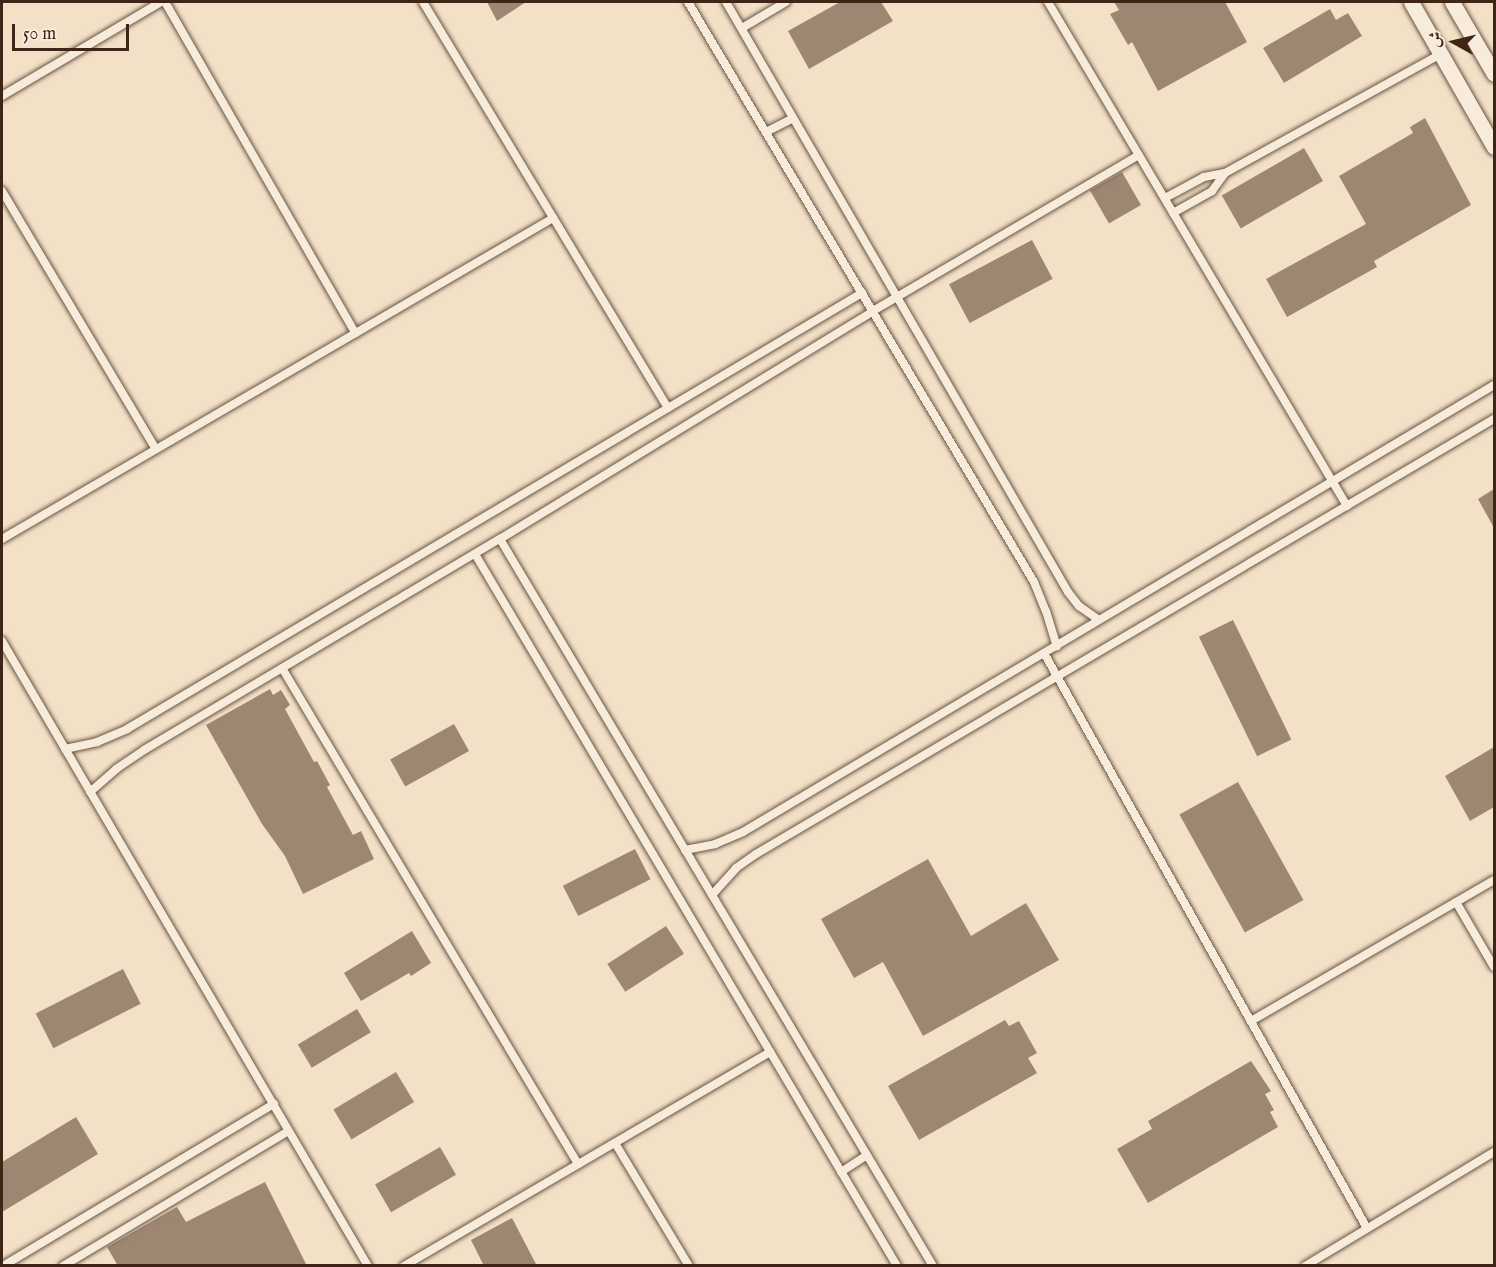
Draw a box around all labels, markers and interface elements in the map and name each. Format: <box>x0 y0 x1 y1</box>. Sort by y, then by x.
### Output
scale bar <box>15 12 132 50</box>
north arrow <box>1424 12 1484 72</box>
text: 50 m <box>23 23 56 46</box>
text: ش <box>1425 30 1447 49</box>

